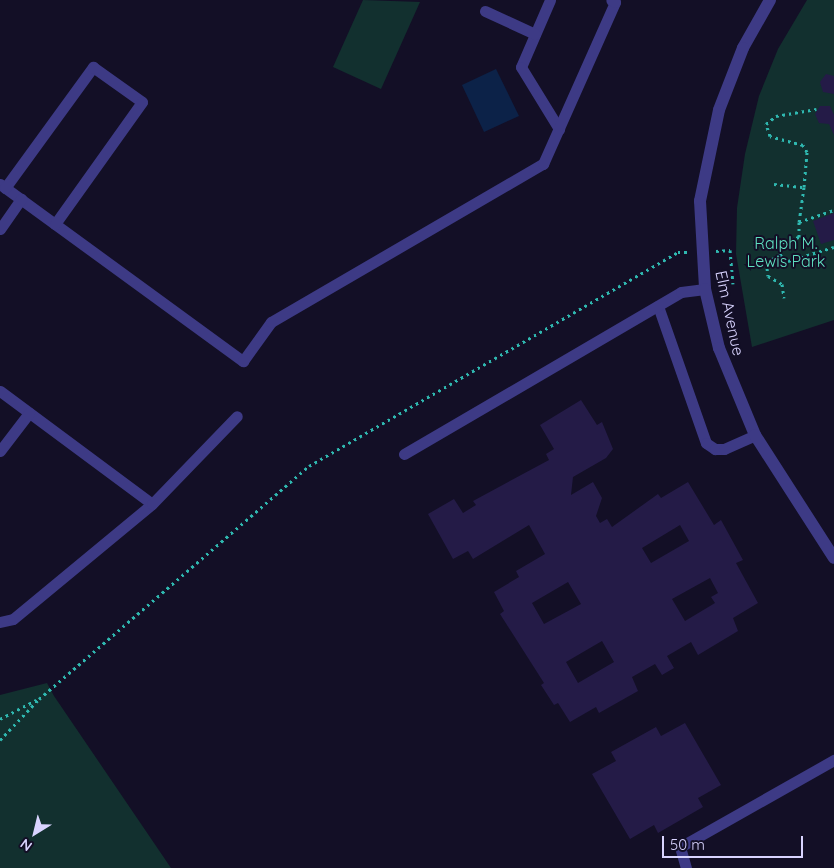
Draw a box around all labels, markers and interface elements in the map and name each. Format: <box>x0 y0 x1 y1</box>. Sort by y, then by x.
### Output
park label: Ralph M. Lewis Park <box>747 233 825 271</box>
street label: Elm Avenue <box>712 269 748 357</box>
north arrow <box>10 808 60 858</box>
scale bar <box>664 826 805 858</box>
text: N <box>17 835 36 855</box>
text: 50 m <box>670 835 705 854</box>

